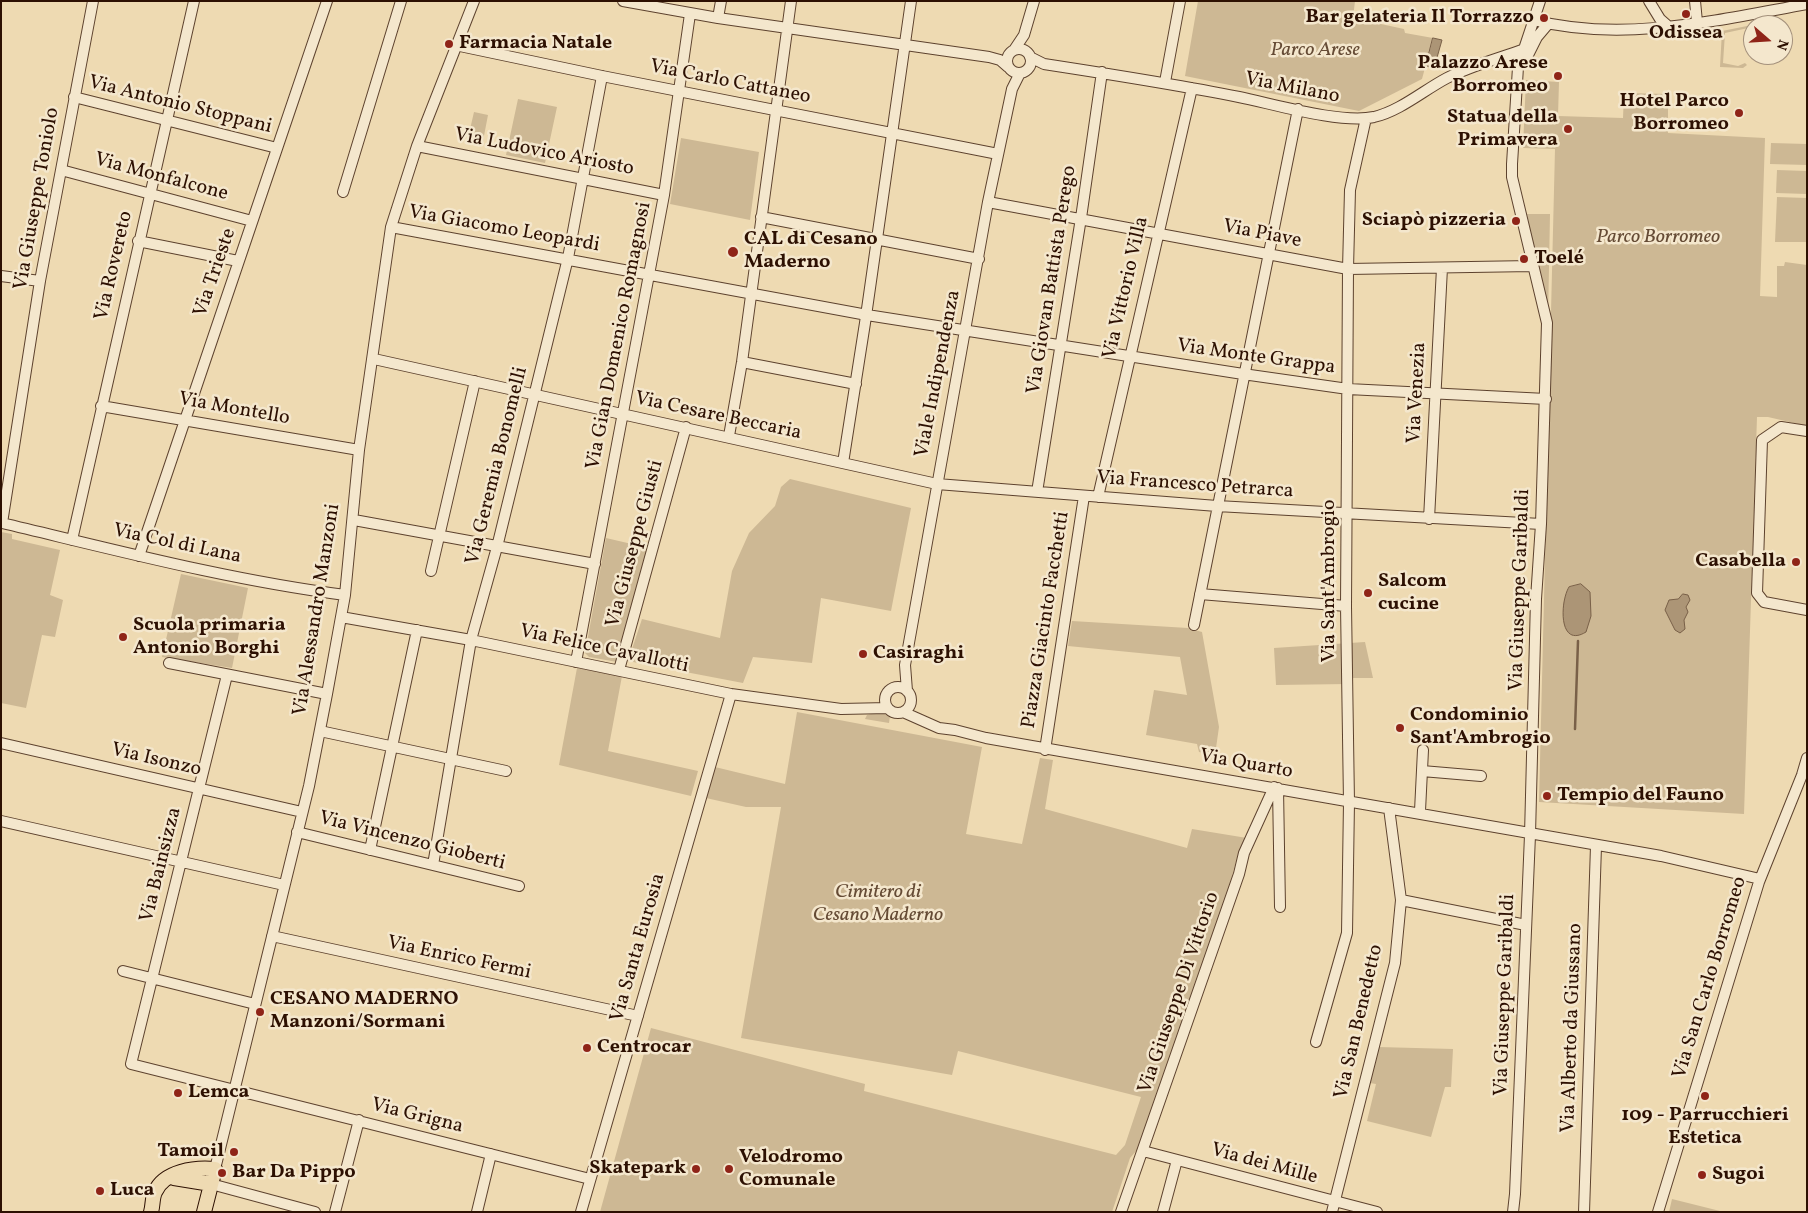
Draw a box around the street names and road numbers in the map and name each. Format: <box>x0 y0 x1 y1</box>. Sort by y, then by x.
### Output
street label: Via Carlo Cattaneo <box>648 56 812 110</box>
street label: Via Milano <box>1243 68 1341 110</box>
street label: Via Antonio Stoppani <box>86 72 274 140</box>
street label: Via Giuseppe Toniolo <box>10 106 66 292</box>
street label: Via Ludovico Ariosto <box>452 124 636 182</box>
street label: Via Monfalcone <box>92 149 230 207</box>
street label: Via Giovan Battista Perego <box>1023 164 1083 396</box>
street label: Via Gian Domenico Romagnosi <box>582 200 658 472</box>
street label: Via Giacomo Leopardi <box>407 201 601 259</box>
street label: Via Rovereto <box>91 209 139 323</box>
street label: Via Vittorio Villa <box>1099 214 1155 362</box>
street label: Via Piave <box>1221 216 1303 254</box>
street label: Via Trieste <box>190 225 242 321</box>
street label: Viale Indipendenza <box>911 288 967 460</box>
street label: Via Monte Grappa <box>1175 335 1337 381</box>
street label: Via Venezia <box>1403 342 1433 444</box>
street label: Via Geremia Bonomelli <box>462 365 534 567</box>
street label: Via Montello <box>177 388 291 432</box>
street label: Via Cesare Beccaria <box>632 388 804 446</box>
street label: Via Giuseppe Giusti <box>602 458 670 630</box>
street label: Via Francesco Petrarca <box>1096 467 1294 505</box>
street label: Via Giuseppe Garibaldi <box>1505 489 1537 691</box>
street label: Via Sant'Ambrogio <box>1318 499 1342 663</box>
street label: Via Alessandro Manzoni <box>289 502 347 718</box>
street label: Piazza Giacinto Facchetti <box>1018 510 1076 730</box>
street label: Via Col di Lana <box>111 520 243 570</box>
street label: Via Felice Cavallotti <box>517 620 691 680</box>
street label: Via Isonzo <box>109 739 203 783</box>
street label: Via Quarto <box>1197 745 1295 785</box>
street label: Via Bainsizza <box>136 805 188 925</box>
street label: Via Vincenzo Gioberti <box>316 807 508 877</box>
street label: Via Santa Eurosia <box>606 871 672 1025</box>
street label: Via San Carlo Borromeo <box>1669 874 1753 1082</box>
street label: Via Giuseppe Di Vittorio <box>1134 889 1226 1097</box>
street label: Via Giuseppe Garibaldi <box>1490 894 1522 1096</box>
street label: Via Alberto da Giussano <box>1557 923 1589 1133</box>
street label: Via Enrico Fermi <box>385 932 533 986</box>
street label: Via San Benedetto <box>1331 942 1389 1102</box>
street label: Via Grigna <box>369 1094 465 1140</box>
street label: Via dei Mille <box>1208 1139 1320 1191</box>

